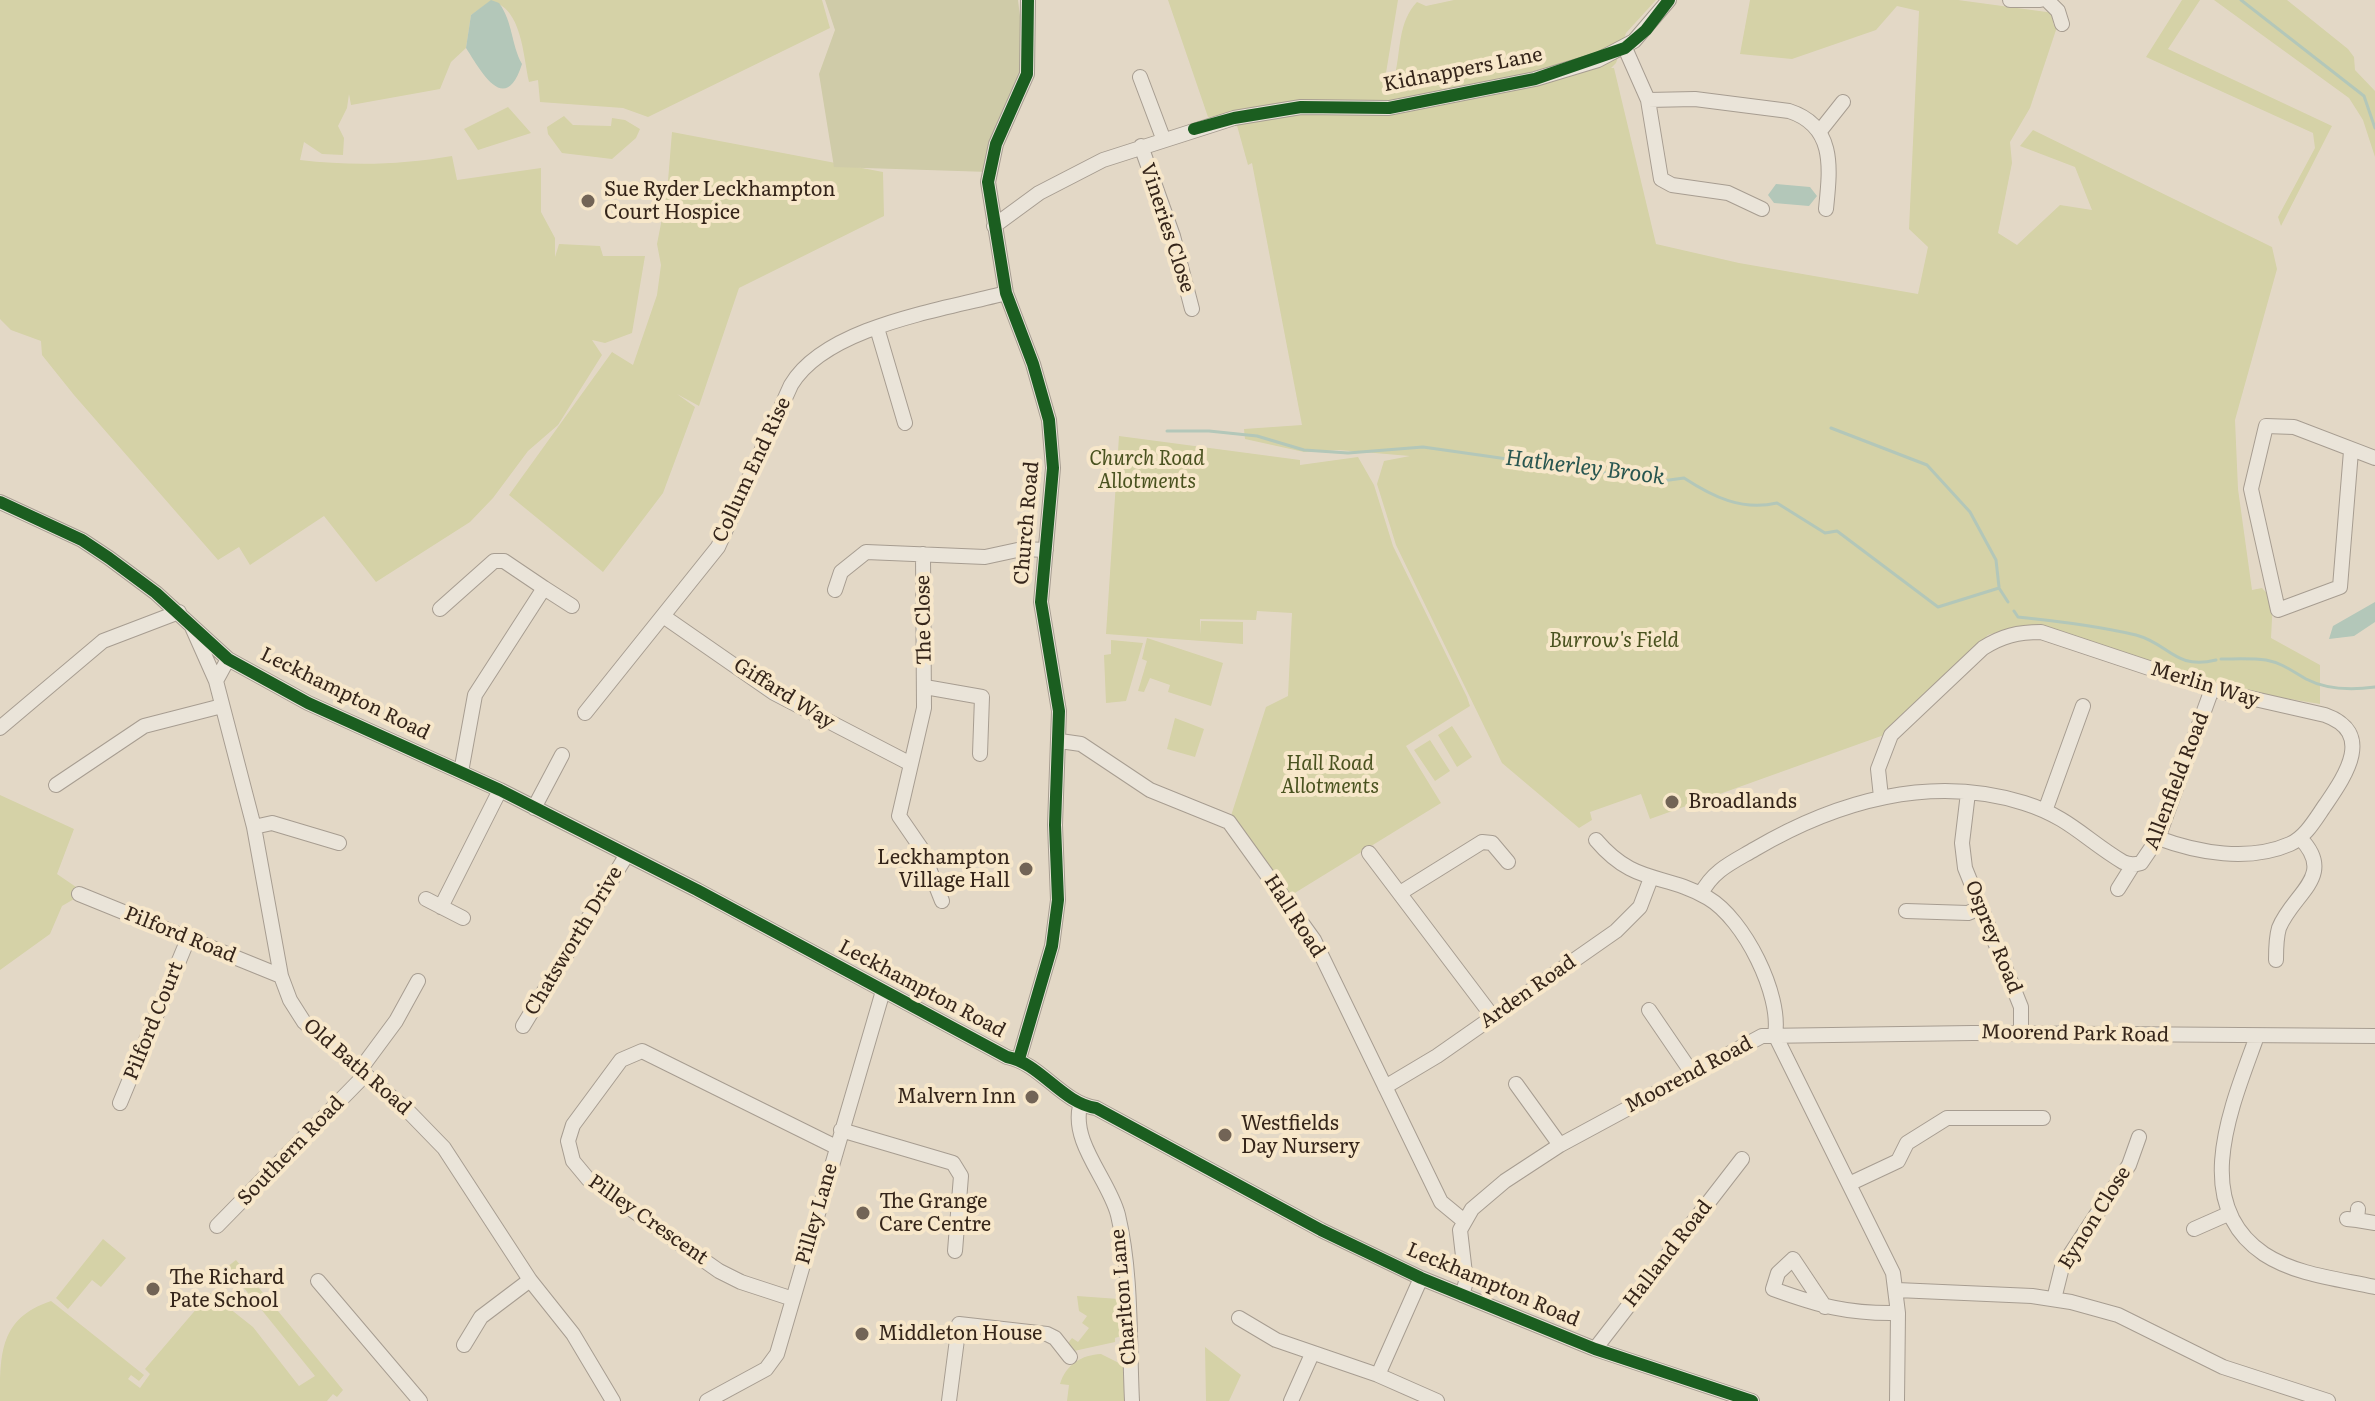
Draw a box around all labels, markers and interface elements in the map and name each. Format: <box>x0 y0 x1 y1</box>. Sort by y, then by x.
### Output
street label: Kidnappers Lane <box>1381 43 1545 97</box>
street label: Vineries Close <box>1135 160 1199 296</box>
place label: Sue Ryder Leckhampton Court Hospice <box>604 178 836 225</box>
marker: Sue Ryder Leckhampton Court Hospice <box>579 192 597 210</box>
street label: Collum End Rise <box>708 394 796 546</box>
water label: Hatherley Brook <box>1504 445 1666 491</box>
park label: Church Road Allotments <box>1089 447 1205 494</box>
street label: Church Road <box>1010 460 1044 586</box>
street label: The Close <box>911 575 937 665</box>
park label: Burrow's Field <box>1549 629 1679 653</box>
street label: Leckhampton Road <box>256 643 434 745</box>
street label: Giffard Way <box>729 653 839 735</box>
street label: Merlin Way <box>2148 657 2262 713</box>
street label: Allenfield Road <box>2140 709 2214 853</box>
park label: Hall Road Allotments <box>1281 752 1379 799</box>
place label: Broadlands <box>1688 790 1797 814</box>
marker: Broadlands <box>1663 793 1681 811</box>
place label: Leckhampton Village Hall <box>877 846 1010 893</box>
marker: Leckhampton Village Hall <box>1017 860 1035 878</box>
street label: Chatsworth Drive <box>520 862 628 1020</box>
street label: Hall Road <box>1258 870 1330 962</box>
street label: Osprey Road <box>1959 877 2027 997</box>
street label: Pilford Road <box>121 902 239 968</box>
street label: Leckhampton Road <box>834 935 1010 1043</box>
street label: Arden Road <box>1475 950 1581 1034</box>
street label: Pilford Court <box>119 958 189 1084</box>
street label: Old Bath Road <box>298 1014 416 1120</box>
street label: Moorend Park Road <box>1981 1020 2169 1048</box>
street label: Moorend Road <box>1621 1031 1757 1119</box>
place label: Malvern Inn <box>897 1085 1016 1109</box>
marker: Malvern Inn <box>1023 1088 1041 1106</box>
street label: Southern Road <box>233 1091 349 1211</box>
place label: Westfields Day Nursery <box>1241 1112 1360 1159</box>
marker: Westfields Day Nursery <box>1216 1126 1234 1144</box>
street label: Pilley Lane <box>791 1161 843 1267</box>
street label: Eynon Close <box>2054 1162 2136 1274</box>
street label: Pilley Crescent <box>584 1170 712 1270</box>
place label: The Grange Care Centre <box>879 1190 991 1237</box>
street label: Halland Road <box>1619 1196 1717 1312</box>
marker: The Grange Care Centre <box>854 1204 872 1222</box>
street label: Charlton Lane <box>1106 1228 1142 1366</box>
street label: Leckhampton Road <box>1403 1238 1583 1332</box>
place label: The Richard Pate School <box>169 1266 284 1313</box>
marker: The Richard Pate School <box>144 1280 162 1298</box>
place label: Middleton House <box>878 1322 1042 1346</box>
marker: Middleton House <box>853 1325 871 1343</box>

